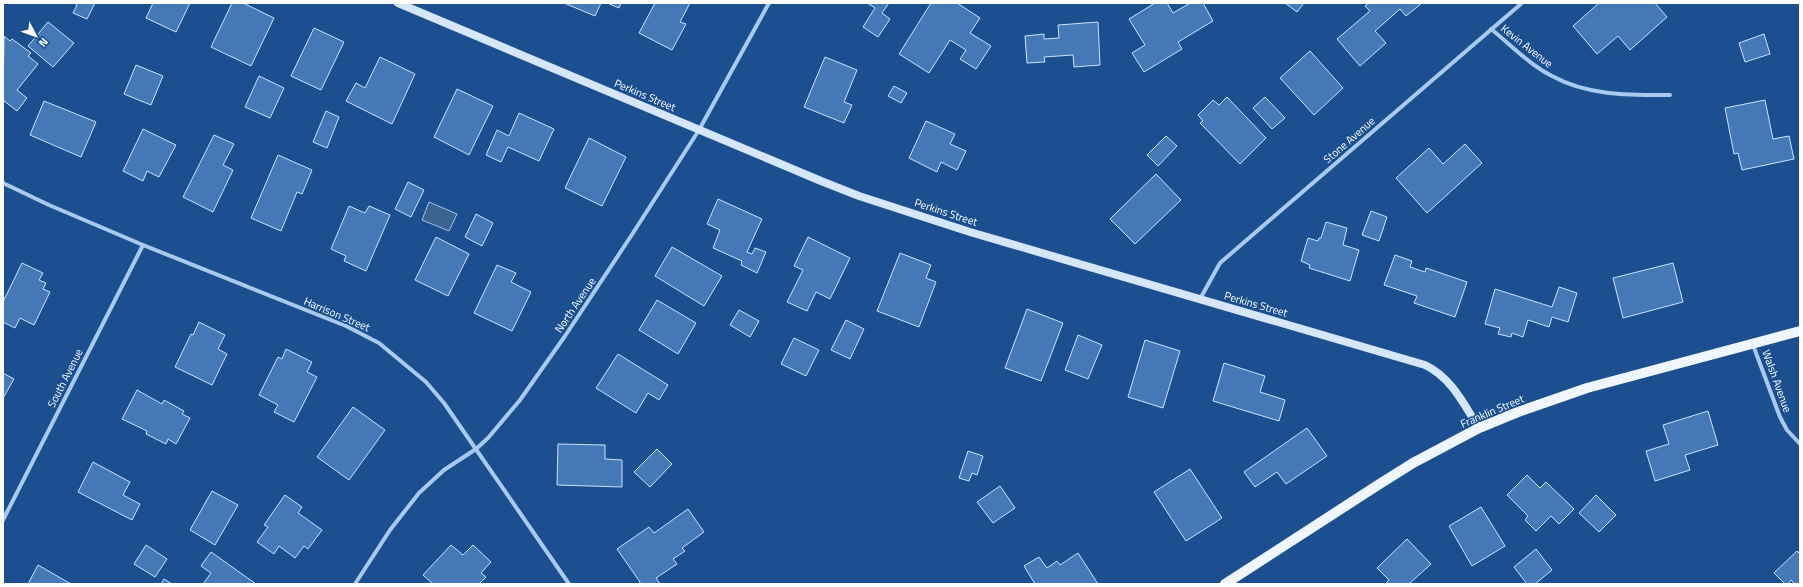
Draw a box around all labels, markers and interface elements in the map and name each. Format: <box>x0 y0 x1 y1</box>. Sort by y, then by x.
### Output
north arrow <box>16 16 56 56</box>
street label: Kevin Avenue <box>1498 21 1557 72</box>
text: N <box>35 34 52 51</box>
street label: Perkins Street <box>612 75 678 115</box>
street label: Stone Avenue <box>1320 113 1379 167</box>
street label: Perkins Street <box>912 194 980 230</box>
street label: North Avenue <box>551 274 600 336</box>
street label: Perkins Street <box>1222 287 1290 321</box>
street label: Harrison Street <box>301 293 373 335</box>
street label: South Avenue <box>43 345 87 410</box>
street label: Walsh Avenue <box>1758 347 1796 415</box>
street label: Franklin Street <box>1458 390 1526 432</box>

